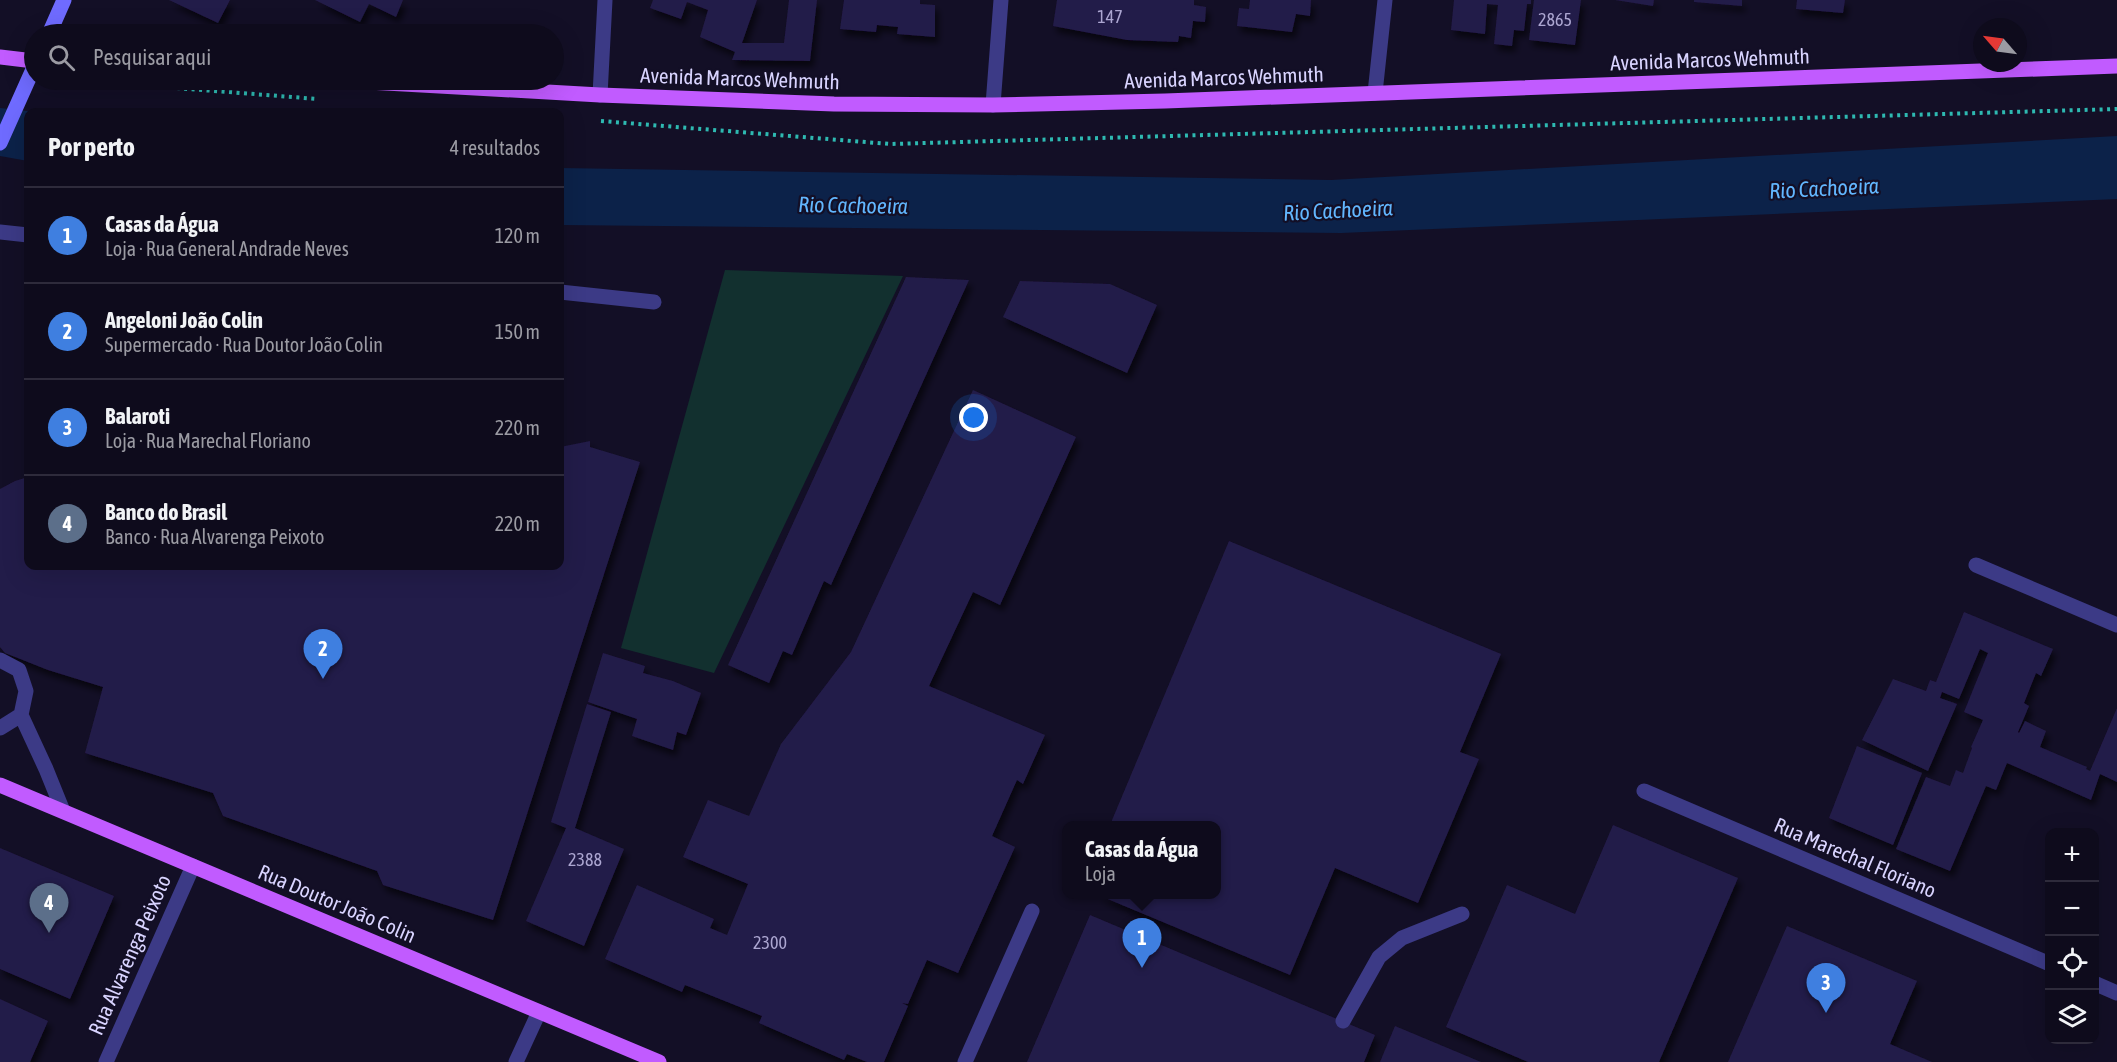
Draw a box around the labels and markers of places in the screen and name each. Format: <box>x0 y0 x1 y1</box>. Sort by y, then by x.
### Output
pin: 2 <box>304 630 342 679</box>
pin: 4 <box>29 884 68 933</box>
pin: 1 <box>1122 918 1162 968</box>
pin: 3 <box>1806 964 1846 1013</box>

